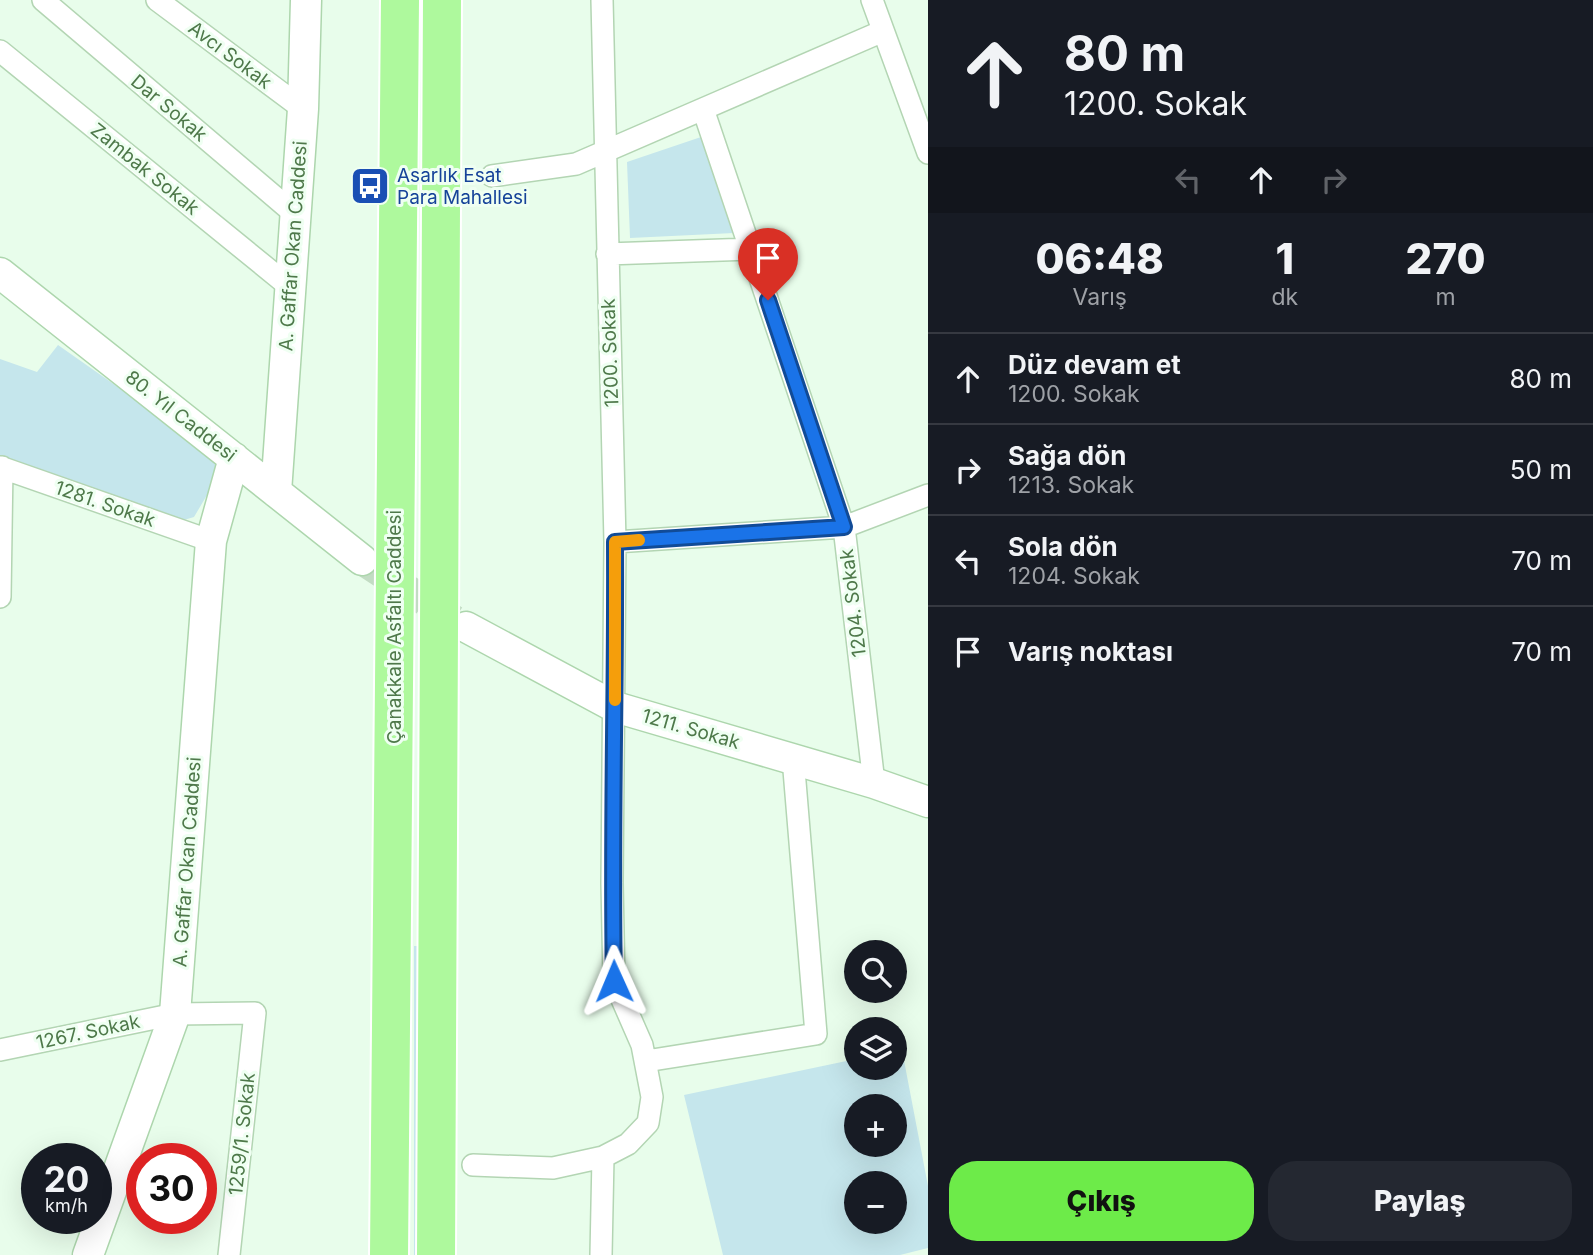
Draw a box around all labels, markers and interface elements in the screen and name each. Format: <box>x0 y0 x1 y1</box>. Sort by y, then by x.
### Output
street label: Avcı Sokak <box>184 16 277 94</box>
text: 80 m <box>1064 24 1185 83</box>
icon: ahead <box>949 28 1040 119</box>
street label: Dar Sokak <box>126 70 212 147</box>
text: 1200. Sokak <box>1064 84 1247 123</box>
street label: Zambak Sokak <box>86 118 204 220</box>
street label: A. Gaffar Okan Caddesi <box>274 140 312 352</box>
icon: left <box>1169 161 1207 199</box>
icon: ahead <box>1242 161 1280 199</box>
icon: right <box>1315 161 1353 199</box>
place label: Asarlık Esat Para Mahallesi <box>397 164 528 209</box>
bus stop icon: Asarlık Esat Para Mahallesi <box>349 165 391 207</box>
pin <box>738 228 798 300</box>
text: 06:48 <box>1035 233 1164 284</box>
text: 1 <box>1275 233 1294 284</box>
text: 270 <box>1406 233 1485 284</box>
icon: arrive <box>749 239 787 277</box>
text: Varış <box>1073 283 1127 311</box>
text: dk <box>1271 283 1298 311</box>
text: m <box>1435 283 1456 311</box>
street label: 1200. Sokak <box>597 298 623 408</box>
text: Düz devam et <box>1008 349 1181 380</box>
icon: ahead <box>949 360 987 398</box>
text: 80 m <box>1509 363 1572 394</box>
street label: 80. Yıl Caddesi <box>121 366 241 466</box>
text: 1200. Sokak <box>1008 380 1140 408</box>
text: Sağa dön <box>1008 440 1126 471</box>
icon: right <box>949 451 987 489</box>
text: 50 m <box>1510 454 1572 485</box>
text: 1213. Sokak <box>1008 471 1134 499</box>
street label: 1281. Sokak <box>52 476 159 532</box>
street label: Çanakkale Asfaltı Caddesi <box>383 510 406 744</box>
text: Sola dön <box>1008 531 1118 562</box>
icon: left <box>949 542 987 580</box>
text: 70 m <box>1511 545 1572 576</box>
street label: 1204. Sokak <box>835 547 871 658</box>
text: 1204. Sokak <box>1008 562 1140 590</box>
icon: arrive <box>949 633 987 671</box>
text: Varış noktası <box>1008 636 1173 667</box>
text: 70 m <box>1511 636 1572 667</box>
street label: 1211. Sokak <box>639 704 743 754</box>
street label: A. Gaffar Okan Caddesi <box>168 756 206 968</box>
map controls <box>844 940 907 1234</box>
button: search <box>844 940 907 1003</box>
position arrow <box>577 944 651 1018</box>
street label: 1267. Sokak <box>34 1010 142 1054</box>
button: layers <box>844 1017 907 1080</box>
street label: 1259/1. Sokak <box>224 1071 260 1196</box>
button: + <box>844 1094 907 1157</box>
speed limit sign: 30 <box>126 1143 217 1234</box>
text: 20 <box>44 1158 89 1200</box>
button: Çıkış <box>949 1161 1254 1241</box>
button: Paylaş <box>1268 1161 1572 1241</box>
button: − <box>844 1171 907 1234</box>
text: km/h <box>45 1195 88 1216</box>

